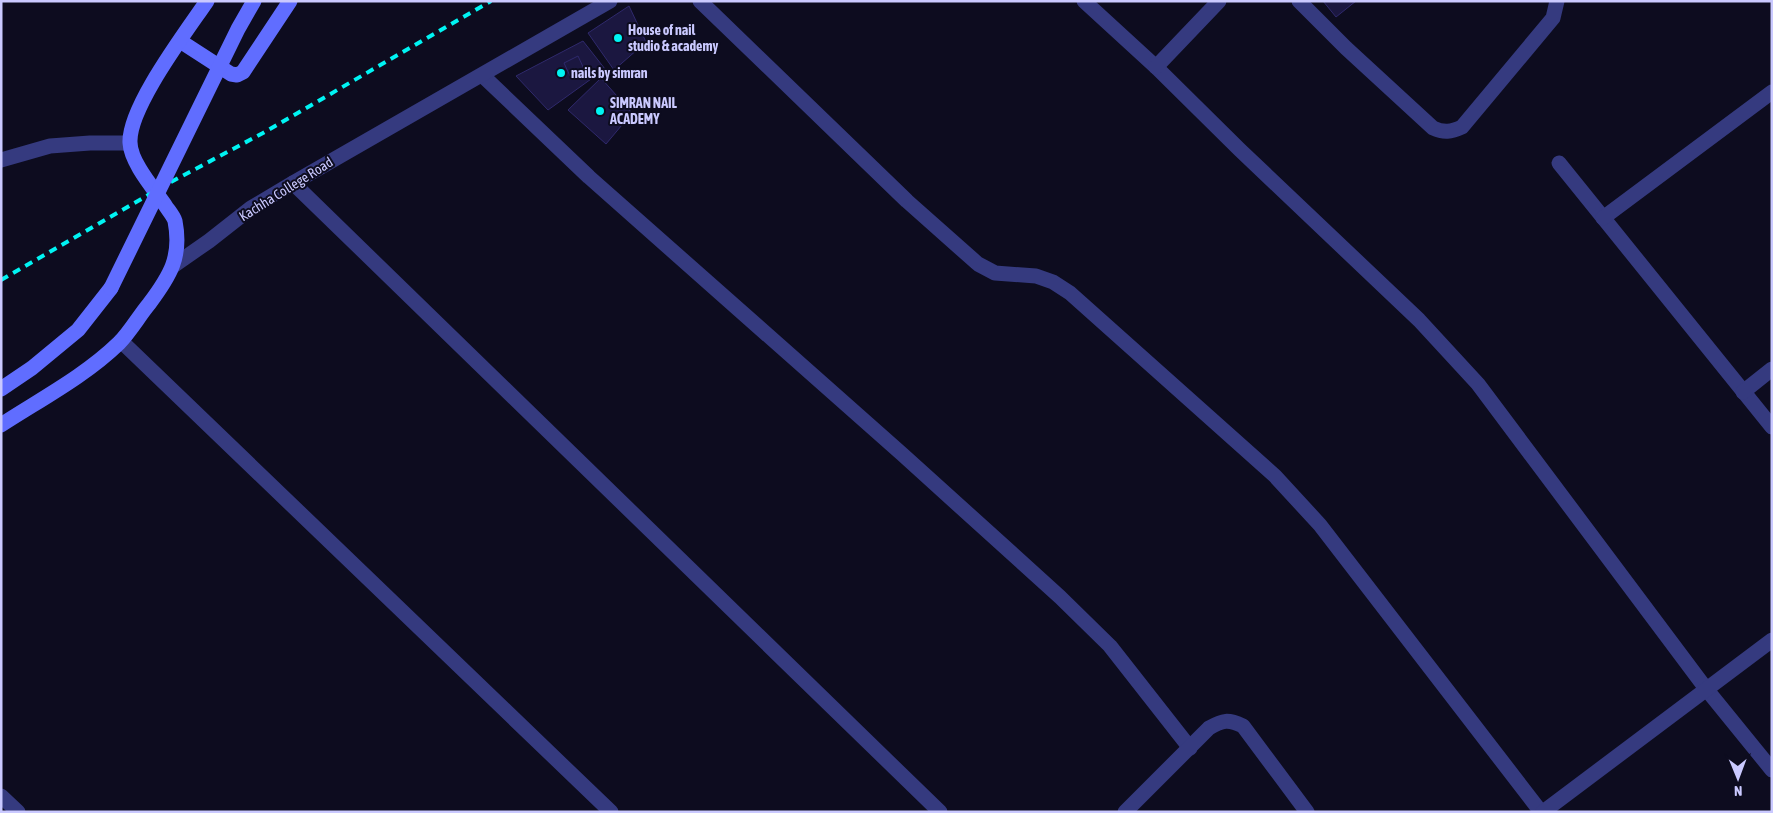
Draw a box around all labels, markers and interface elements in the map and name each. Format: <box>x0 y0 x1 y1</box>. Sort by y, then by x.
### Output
place label: House of nail studio & academy <box>628 22 719 54</box>
marker: House of nail studio & academy <box>612 32 624 44</box>
place label: nails by simran <box>571 65 648 81</box>
marker: nails by simran <box>555 67 567 79</box>
place label: SIMRAN NAIL ACADEMY <box>609 95 678 127</box>
marker: SIMRAN NAIL ACADEMY <box>594 105 606 117</box>
street label: Kachha College Road <box>236 154 336 224</box>
north arrow <box>1713 753 1763 803</box>
text: N <box>1734 783 1742 799</box>

